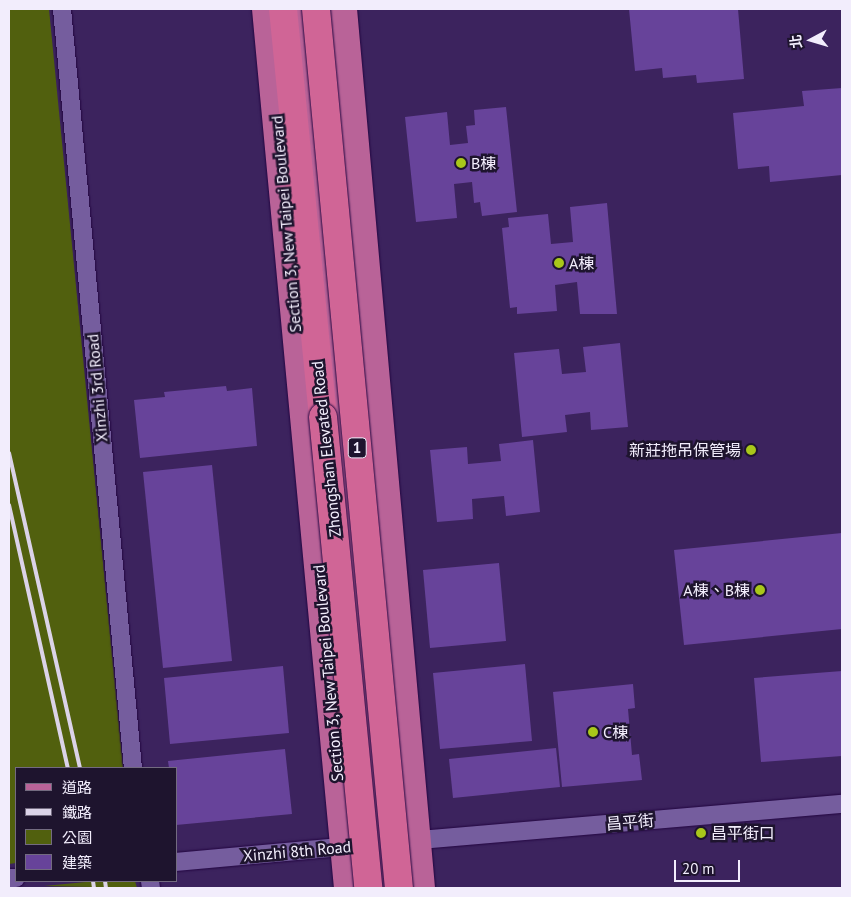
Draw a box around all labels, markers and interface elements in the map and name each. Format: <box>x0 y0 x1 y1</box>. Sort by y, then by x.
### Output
north arrow <box>786 15 836 65</box>
text: 北 <box>786 34 806 49</box>
street label: Section 3, New Taipei Boulevard <box>267 114 305 334</box>
place label: B棟 <box>471 153 496 173</box>
marker: B棟 <box>455 157 467 169</box>
place label: A棟 <box>569 253 594 273</box>
marker: A棟 <box>553 257 565 269</box>
street label: Xinzhi 3rd Road <box>83 333 111 443</box>
street label: Zhongshan Elevated Road <box>307 360 345 538</box>
road number: 1 <box>347 436 367 460</box>
place label: 新莊拖吊保管場 <box>629 440 741 460</box>
marker: 新莊拖吊保管場 <box>745 444 757 456</box>
street label: Section 3, New Taipei Boulevard <box>309 563 347 783</box>
place label: A棟、B棟 <box>683 580 750 600</box>
marker: A棟、B棟 <box>754 584 766 596</box>
place label: C棟 <box>603 722 628 742</box>
marker: C棟 <box>587 726 599 738</box>
legend <box>15 767 178 882</box>
text: 道路 <box>62 778 92 797</box>
text: 鐵路 <box>62 803 92 822</box>
street label: 昌平街 <box>605 810 655 834</box>
place label: 昌平街口 <box>711 823 775 843</box>
marker: 昌平街口 <box>695 827 707 839</box>
text: 公園 <box>62 828 92 847</box>
street label: Xinzhi 8th Road <box>242 837 352 865</box>
scale bar <box>676 850 742 882</box>
text: 建築 <box>62 853 92 872</box>
text: 20 m <box>682 859 715 878</box>

